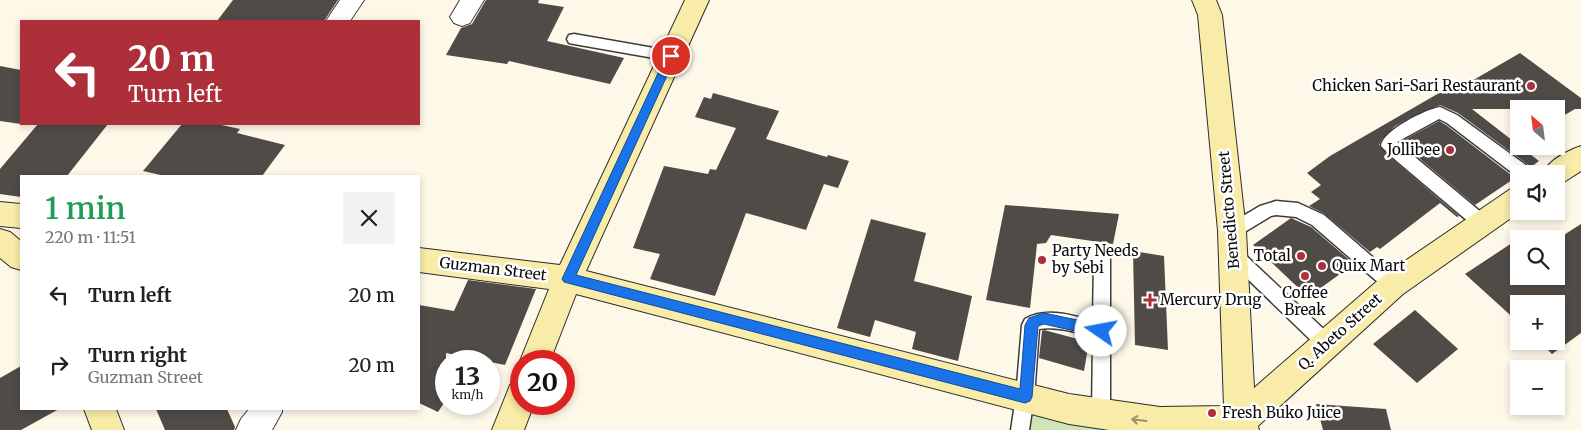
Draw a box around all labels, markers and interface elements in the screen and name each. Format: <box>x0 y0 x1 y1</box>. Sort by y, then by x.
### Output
pin <box>650 35 692 77</box>
text: 20 m <box>128 37 215 81</box>
icon: left <box>45 40 110 105</box>
icon: arrive <box>657 42 685 70</box>
place label: Chicken Sari-Sari Restaurant <box>1312 76 1521 95</box>
text: Turn left <box>128 80 222 108</box>
marker: Chicken Sari-Sari Restaurant <box>1525 80 1537 92</box>
north arrow <box>1510 100 1565 155</box>
map controls <box>1510 100 1565 415</box>
place label: Jollibee <box>1386 140 1440 159</box>
marker: Jollibee <box>1444 144 1456 156</box>
street label: Benedicto Street <box>1214 150 1243 270</box>
button: sound <box>1510 165 1565 220</box>
text: 1 min <box>45 189 126 227</box>
button: close <box>343 192 395 244</box>
text: 220 m · 11:51 <box>45 227 136 247</box>
button: search <box>1510 230 1565 285</box>
place label: Party Needs by Sebi <box>1051 241 1139 277</box>
place label: Total <box>1254 246 1291 265</box>
marker: Total <box>1295 250 1307 262</box>
street label: Guzman Street <box>438 253 548 285</box>
marker: Party Needs by Sebi <box>1036 254 1048 266</box>
place label: Quix Mart <box>1332 256 1405 275</box>
marker: Quix Mart <box>1316 260 1328 272</box>
marker: Coffee Break <box>1299 270 1311 282</box>
icon: left <box>45 281 73 309</box>
text: Turn left <box>88 283 172 307</box>
text: 20 m <box>348 283 395 307</box>
place label: Coffee Break <box>1282 283 1328 319</box>
street label: Q. Abeto Street <box>1294 289 1386 374</box>
place label: Mercury Drug <box>1160 290 1261 309</box>
marker: Mercury Drug <box>1144 294 1156 306</box>
button: + <box>1510 295 1565 350</box>
position arrow <box>1074 304 1126 356</box>
text: Turn right <box>88 343 187 367</box>
speed limit sign: 20 <box>510 350 575 415</box>
icon: right <box>45 351 73 379</box>
text: 20 m <box>348 353 395 377</box>
text: 13 <box>455 360 480 392</box>
button: − <box>1510 360 1565 415</box>
text: Guzman Street <box>88 367 203 387</box>
text: km/h <box>452 387 483 402</box>
place label: Fresh Buko Juice <box>1222 403 1341 422</box>
marker: Fresh Buko Juice <box>1206 407 1218 419</box>
one-way arrow <box>1132 415 1148 425</box>

